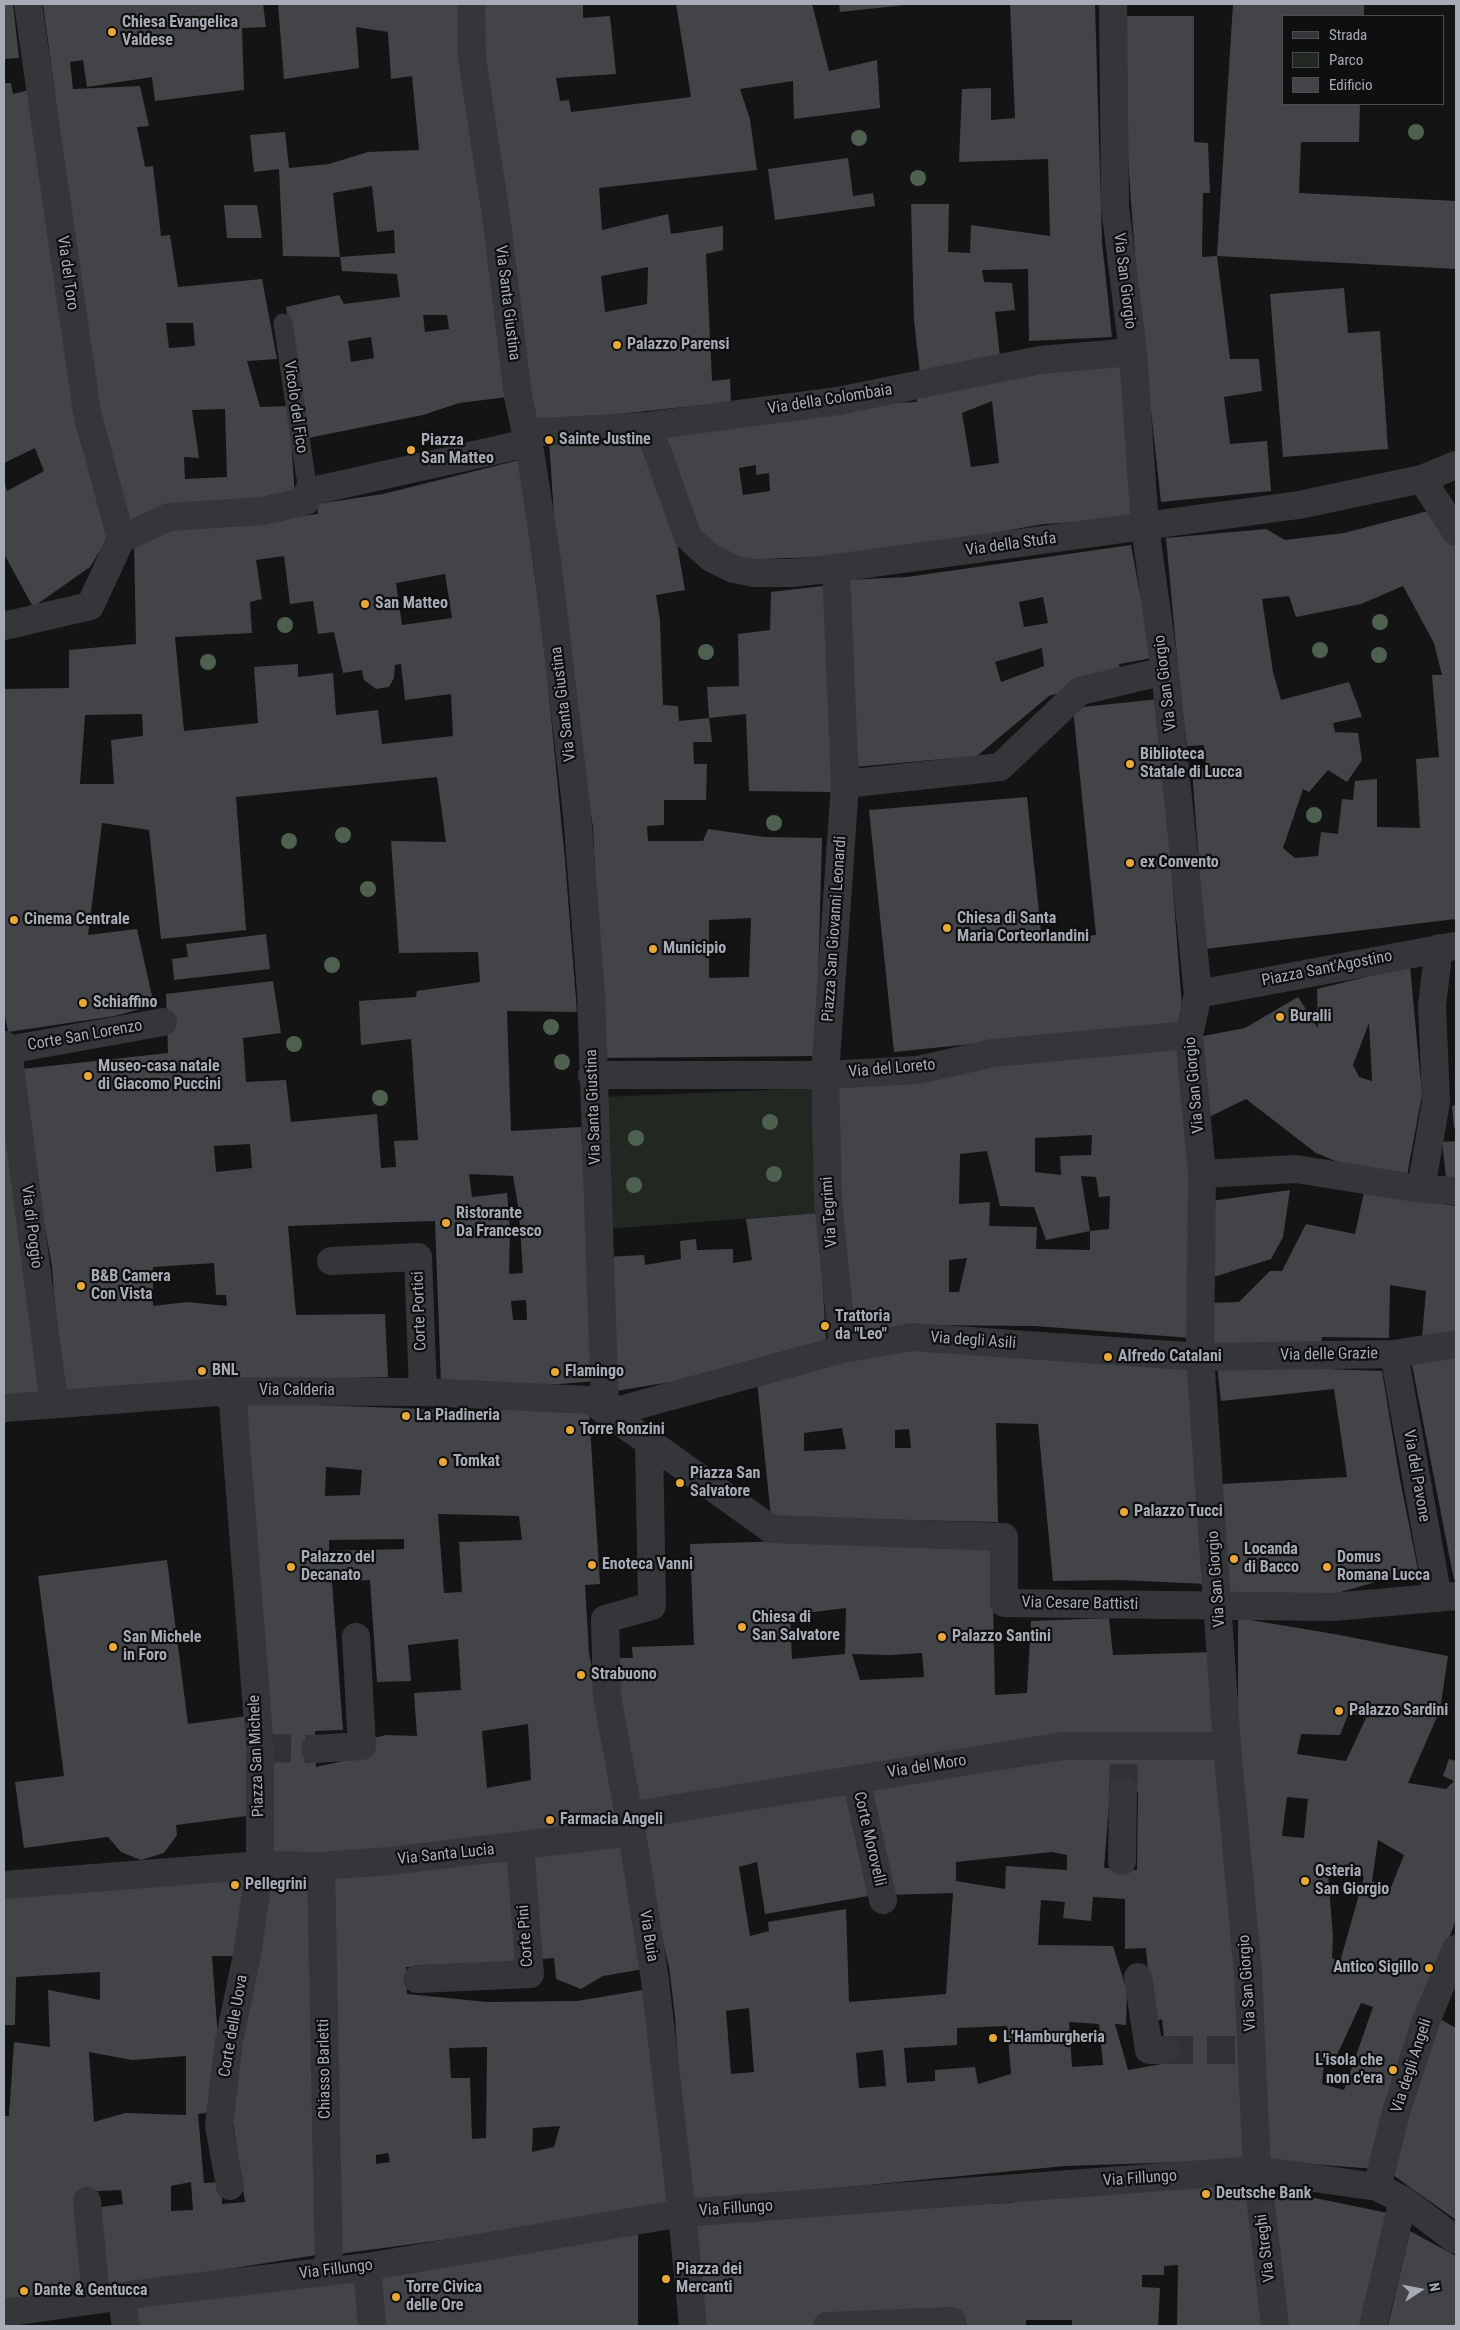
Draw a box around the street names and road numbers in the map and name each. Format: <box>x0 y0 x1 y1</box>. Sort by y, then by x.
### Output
street label: Via San Giorgio <box>1109 232 1139 330</box>
street label: Via del Toro <box>52 234 82 312</box>
street label: Via Santa Giustina <box>490 244 524 362</box>
street label: Vicolo del Fico <box>279 360 311 454</box>
street label: Via della Colombaia <box>766 381 894 419</box>
street label: Via della Stufa <box>964 529 1058 561</box>
street label: Via San Giorgio <box>1151 634 1181 732</box>
street label: Via Santa Giustina <box>547 645 581 763</box>
street label: Piazza San Giovanni Leonardi <box>819 835 851 1023</box>
street label: Piazza Sant'Agostino <box>1260 947 1394 991</box>
street label: Corte San Lorenzo <box>26 1016 144 1056</box>
street label: Via San Giorgio <box>1181 1036 1209 1134</box>
street label: Via Santa Giustina <box>582 1049 606 1165</box>
street label: Via del Loreto <box>848 1056 936 1082</box>
street label: Via Tegrimi <box>818 1176 842 1248</box>
street label: Via di Poggio <box>16 1184 46 1270</box>
street label: Corte Portici <box>409 1271 431 1351</box>
street label: Via degli Asili <box>930 1328 1016 1354</box>
street label: Via delle Grazie <box>1280 1345 1378 1365</box>
street label: Via Calderia <box>259 1381 335 1401</box>
street label: Via del Pavone <box>1398 1428 1434 1524</box>
street label: Via San Giorgio <box>1204 1530 1230 1628</box>
street label: Via Cesare Battisti <box>1022 1593 1138 1615</box>
street label: Piazza San Michele <box>245 1694 269 1818</box>
street label: Via del Moro <box>886 1751 968 1783</box>
street label: Corte Morovelli <box>849 1790 889 1888</box>
street label: Via Santa Lucia <box>397 1840 495 1870</box>
street label: Corte Pini <box>514 1904 538 1968</box>
street label: Via Buia <box>634 1909 662 1963</box>
street label: Via San Giorgio <box>1235 1934 1261 2032</box>
street label: Corte delle Uova <box>216 1973 252 2079</box>
street label: Via degli Angeli <box>1388 2016 1436 2116</box>
street label: Chiasso Barletti <box>315 2019 335 2119</box>
street label: Via Fillungo <box>1102 2167 1178 2191</box>
street label: Via Fillungo <box>698 2197 774 2221</box>
street label: Via Streghi <box>1252 2213 1280 2283</box>
street label: Via Fillungo <box>298 2256 374 2284</box>

